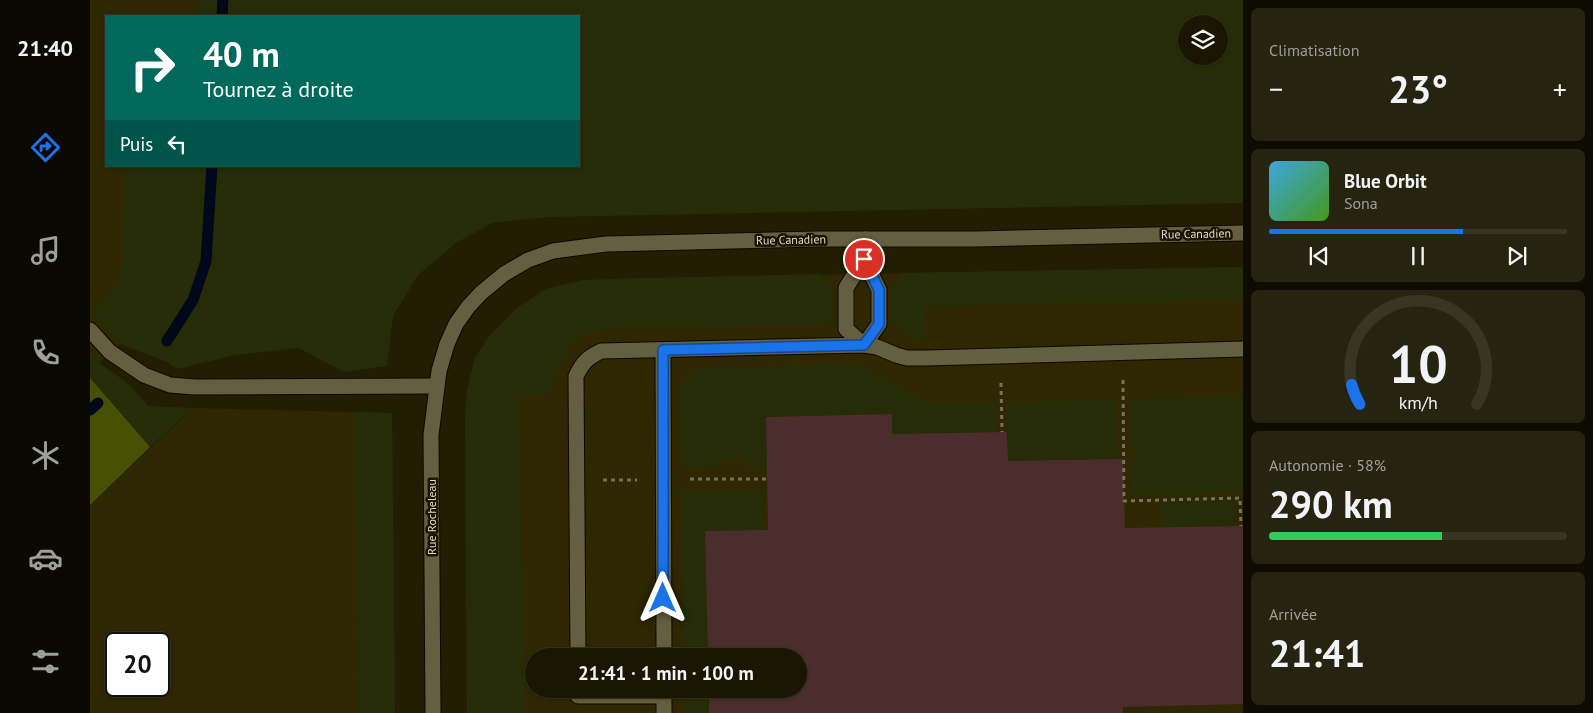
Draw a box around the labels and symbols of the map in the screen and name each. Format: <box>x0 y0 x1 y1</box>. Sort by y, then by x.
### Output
street label: Rue Canadien <box>1161 225 1231 242</box>
street label: Rue Canadien <box>756 231 826 248</box>
pin <box>843 238 885 280</box>
street label: Rue Rocheleau <box>424 479 439 555</box>
position arrow <box>636 571 688 623</box>
speed limit sign: 20 <box>105 632 170 697</box>

